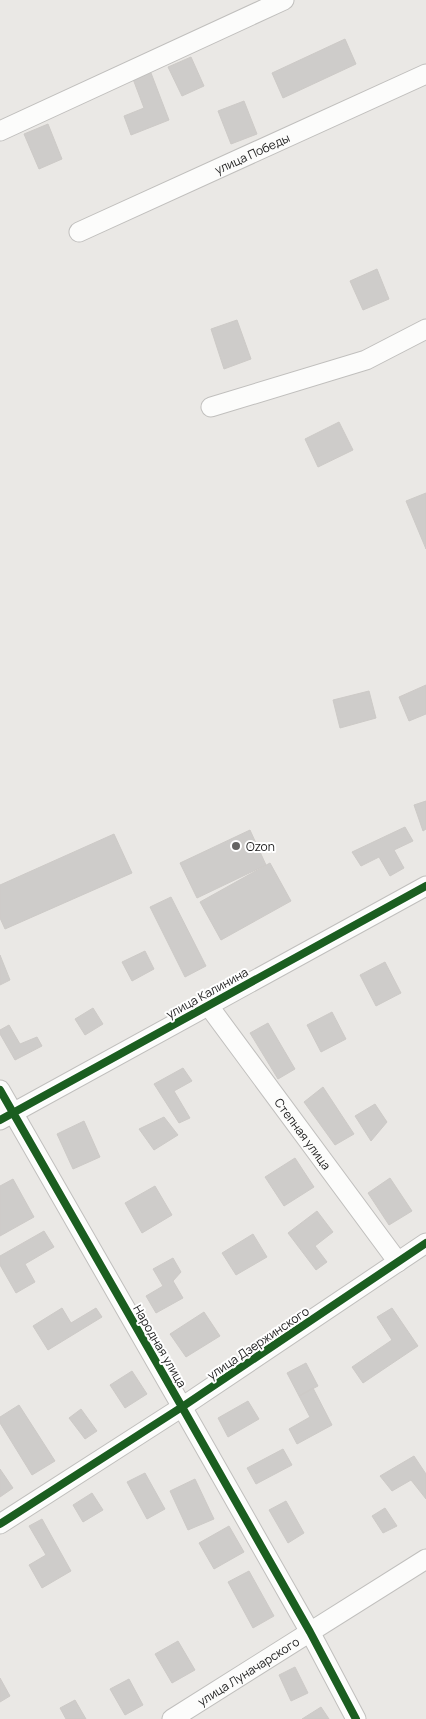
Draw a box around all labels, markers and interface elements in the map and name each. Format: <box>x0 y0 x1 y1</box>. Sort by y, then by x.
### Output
street label: улица Победы <box>212 129 292 178</box>
place label: Ozon <box>246 838 275 855</box>
marker: Ozon <box>230 840 242 852</box>
street label: улица Калинина <box>163 963 251 1023</box>
street label: Степная улица <box>271 1094 335 1173</box>
street label: Народная улица <box>129 1302 191 1390</box>
street label: улица Дзержинского <box>204 1303 312 1383</box>
street label: улица Луначарского <box>194 1633 302 1709</box>

